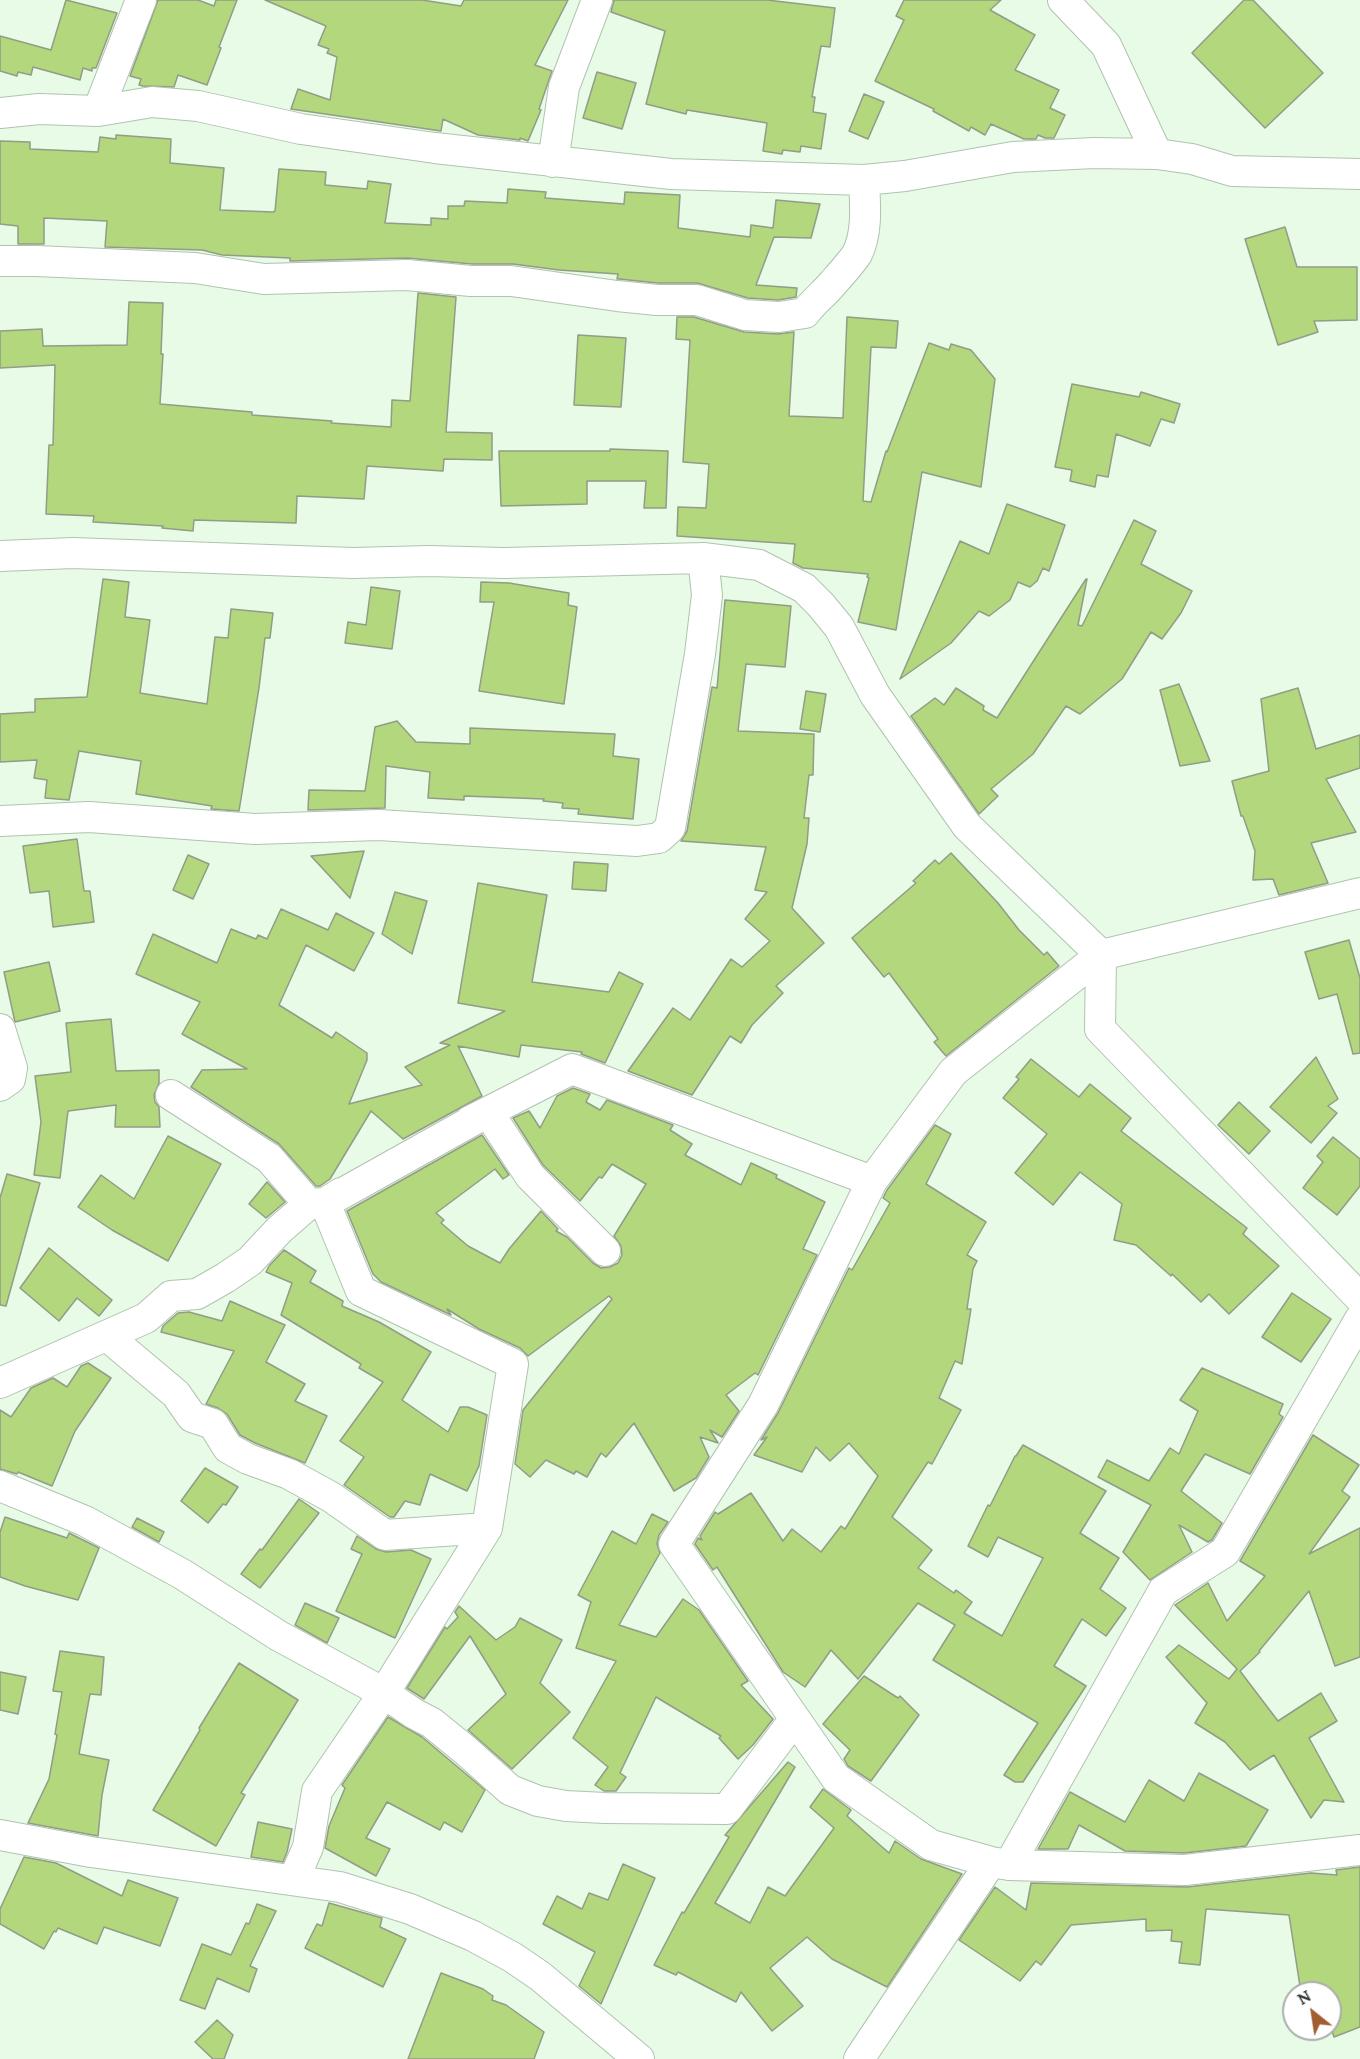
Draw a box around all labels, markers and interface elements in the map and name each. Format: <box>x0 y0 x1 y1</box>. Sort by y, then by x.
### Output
north arrow <box>1282 1981 1342 2041</box>
text: N <box>1294 1985 1314 2009</box>

